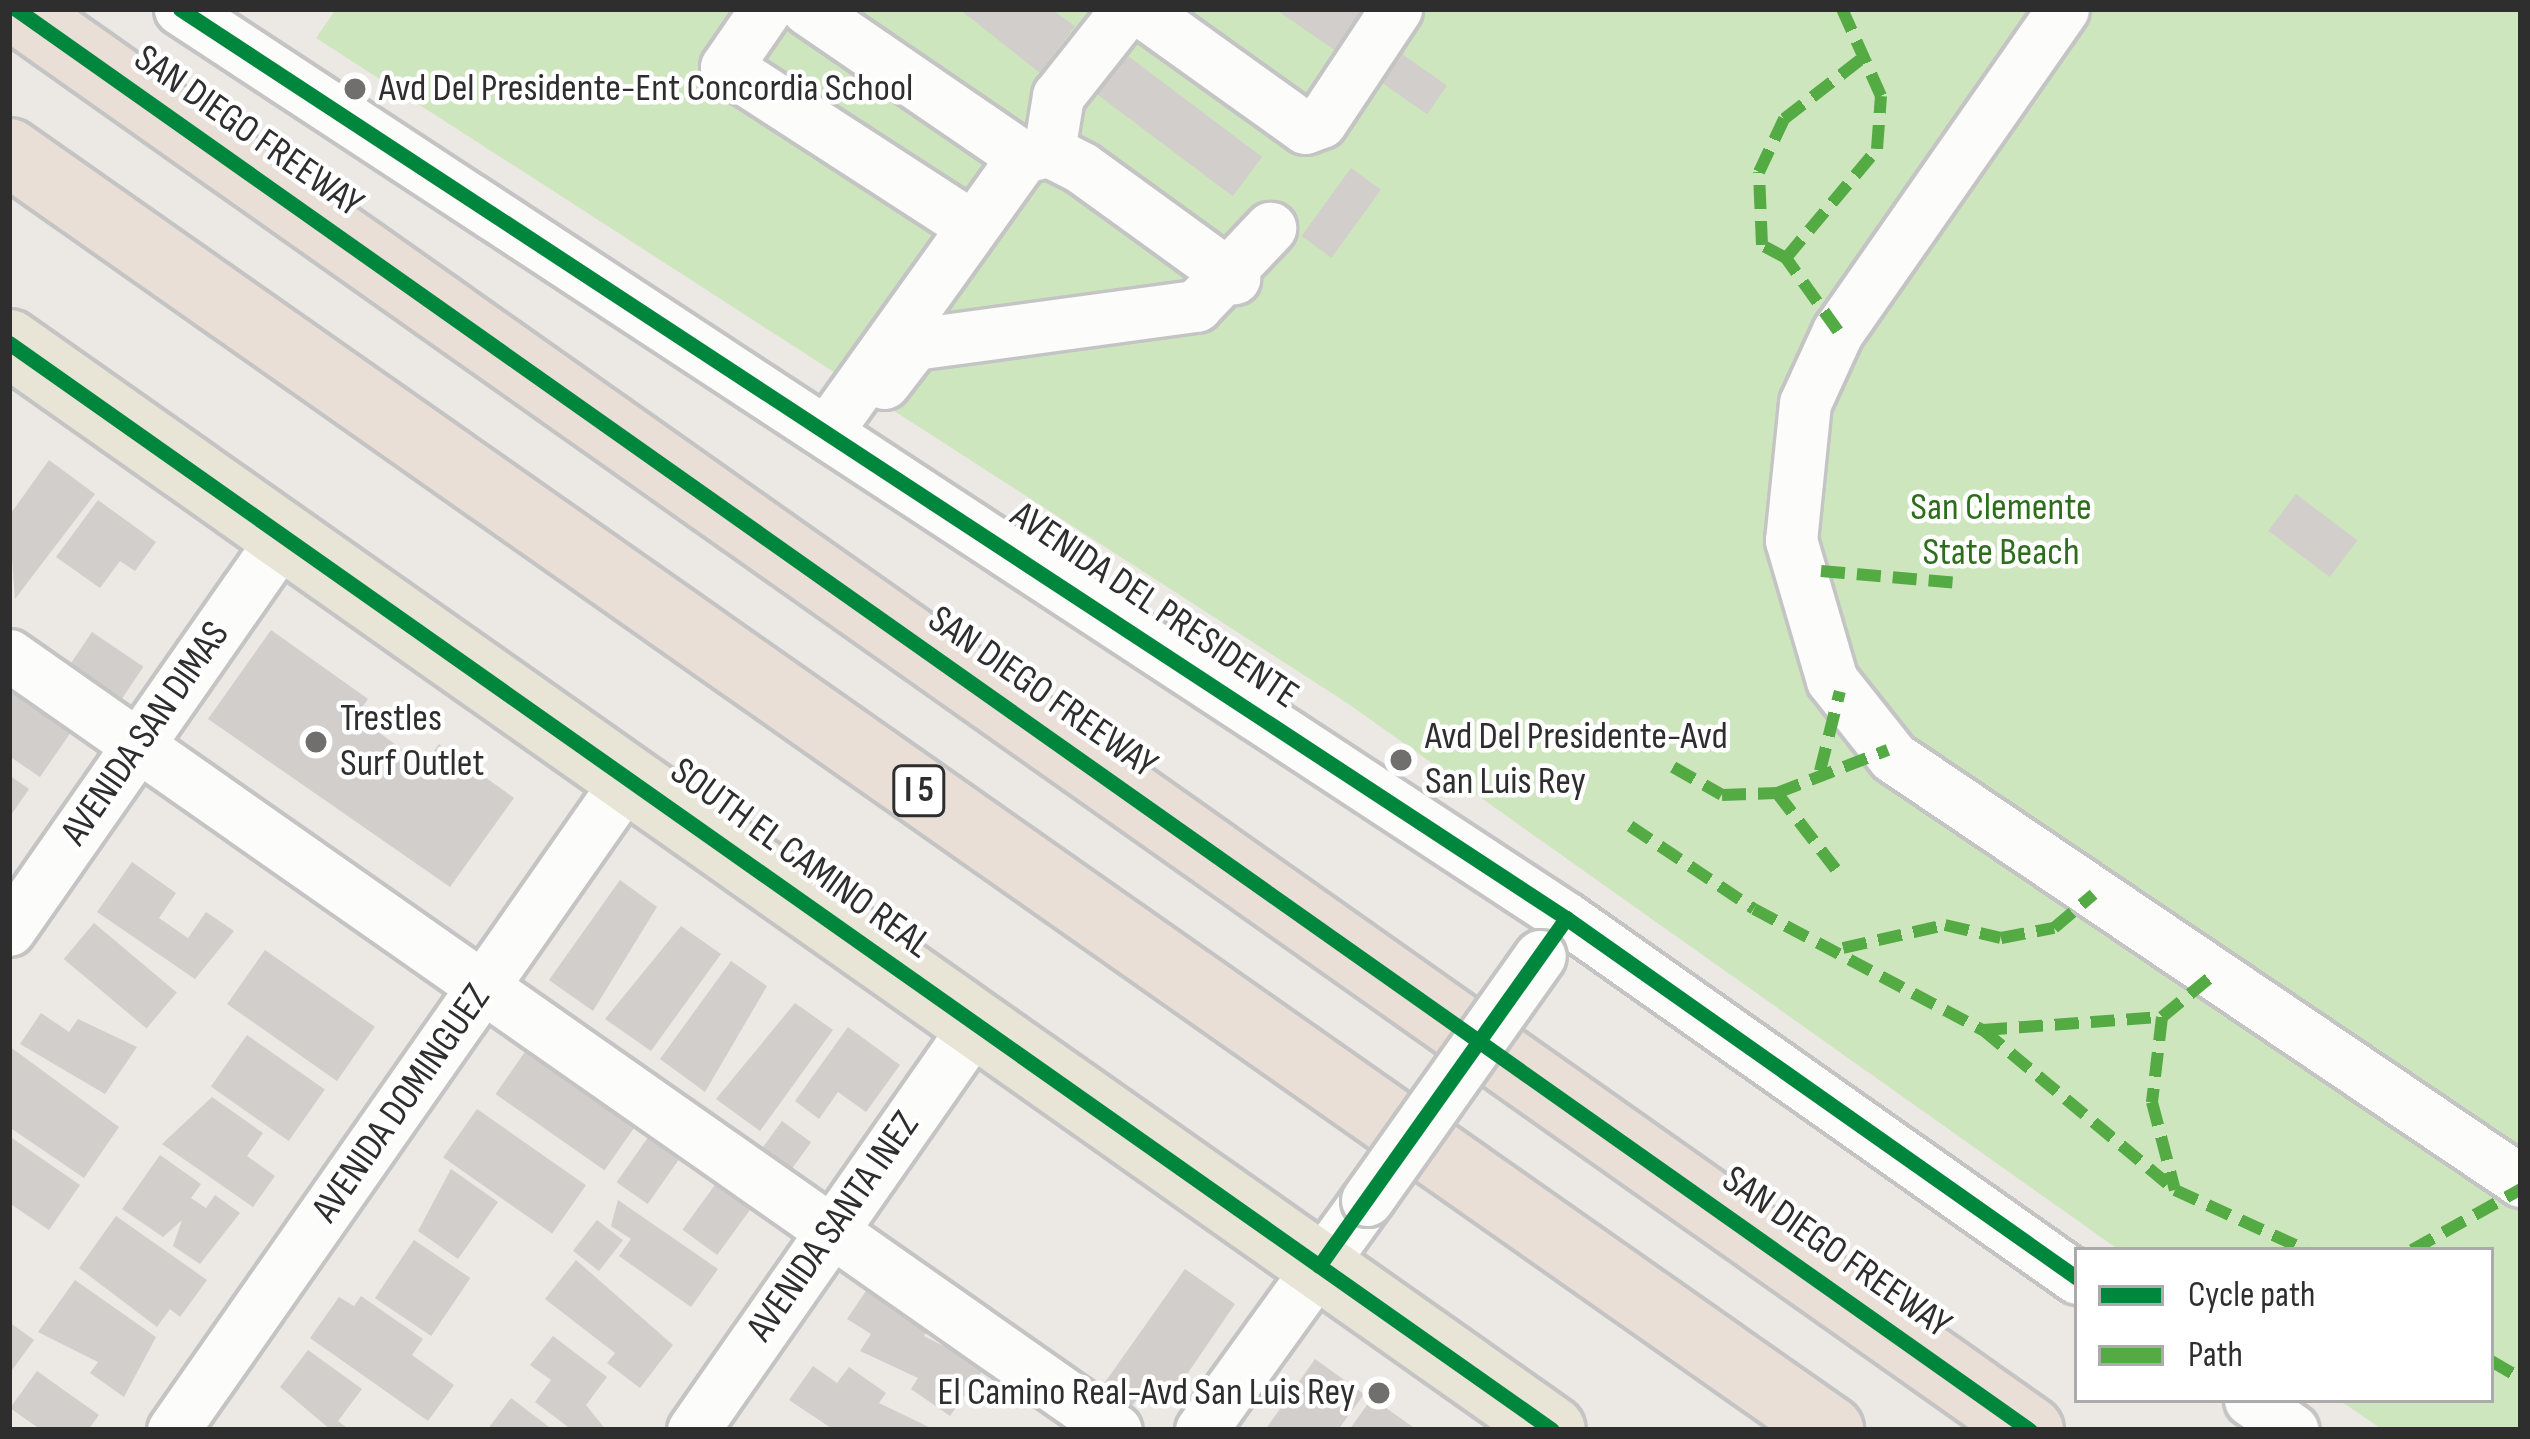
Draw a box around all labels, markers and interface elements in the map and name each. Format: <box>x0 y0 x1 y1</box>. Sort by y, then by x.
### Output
street label: SAN DIEGO FREEWAY <box>125 36 371 228</box>
place label: Avd Del Presidente-Ent Concordia School <box>379 66 913 112</box>
marker: Avd Del Presidente-Ent Concordia School <box>342 76 368 102</box>
park label: San Clemente State Beach <box>1910 486 2092 577</box>
street label: AVENIDA DEL PRESIDENTE <box>1001 492 1307 720</box>
street label: SAN DIEGO FREEWAY <box>919 597 1165 789</box>
street label: AVENIDA SAN DIMAS <box>52 613 240 855</box>
place label: Trestles Surf Outlet <box>340 697 484 788</box>
place label: Avd Del Presidente-Avd San Luis Rey <box>1425 715 1728 806</box>
marker: Trestles Surf Outlet <box>303 729 329 755</box>
marker: Avd Del Presidente-Avd San Luis Rey <box>1388 747 1414 773</box>
street label: SOUTH EL CAMINO REAL <box>661 749 939 969</box>
road number: I 5 <box>892 761 946 821</box>
street label: AVENIDA DOMINGUEZ <box>303 976 501 1232</box>
street label: AVENIDA SANTA INEZ <box>738 1103 930 1351</box>
street label: SAN DIEGO FREEWAY <box>1713 1157 1959 1349</box>
legend <box>2074 1247 2494 1403</box>
text: Cycle path <box>2188 1274 2315 1317</box>
text: Path <box>2188 1334 2243 1377</box>
place label: El Camino Real-Avd San Luis Rey <box>938 1370 1355 1416</box>
marker: El Camino Real-Avd San Luis Rey <box>1366 1380 1392 1406</box>

